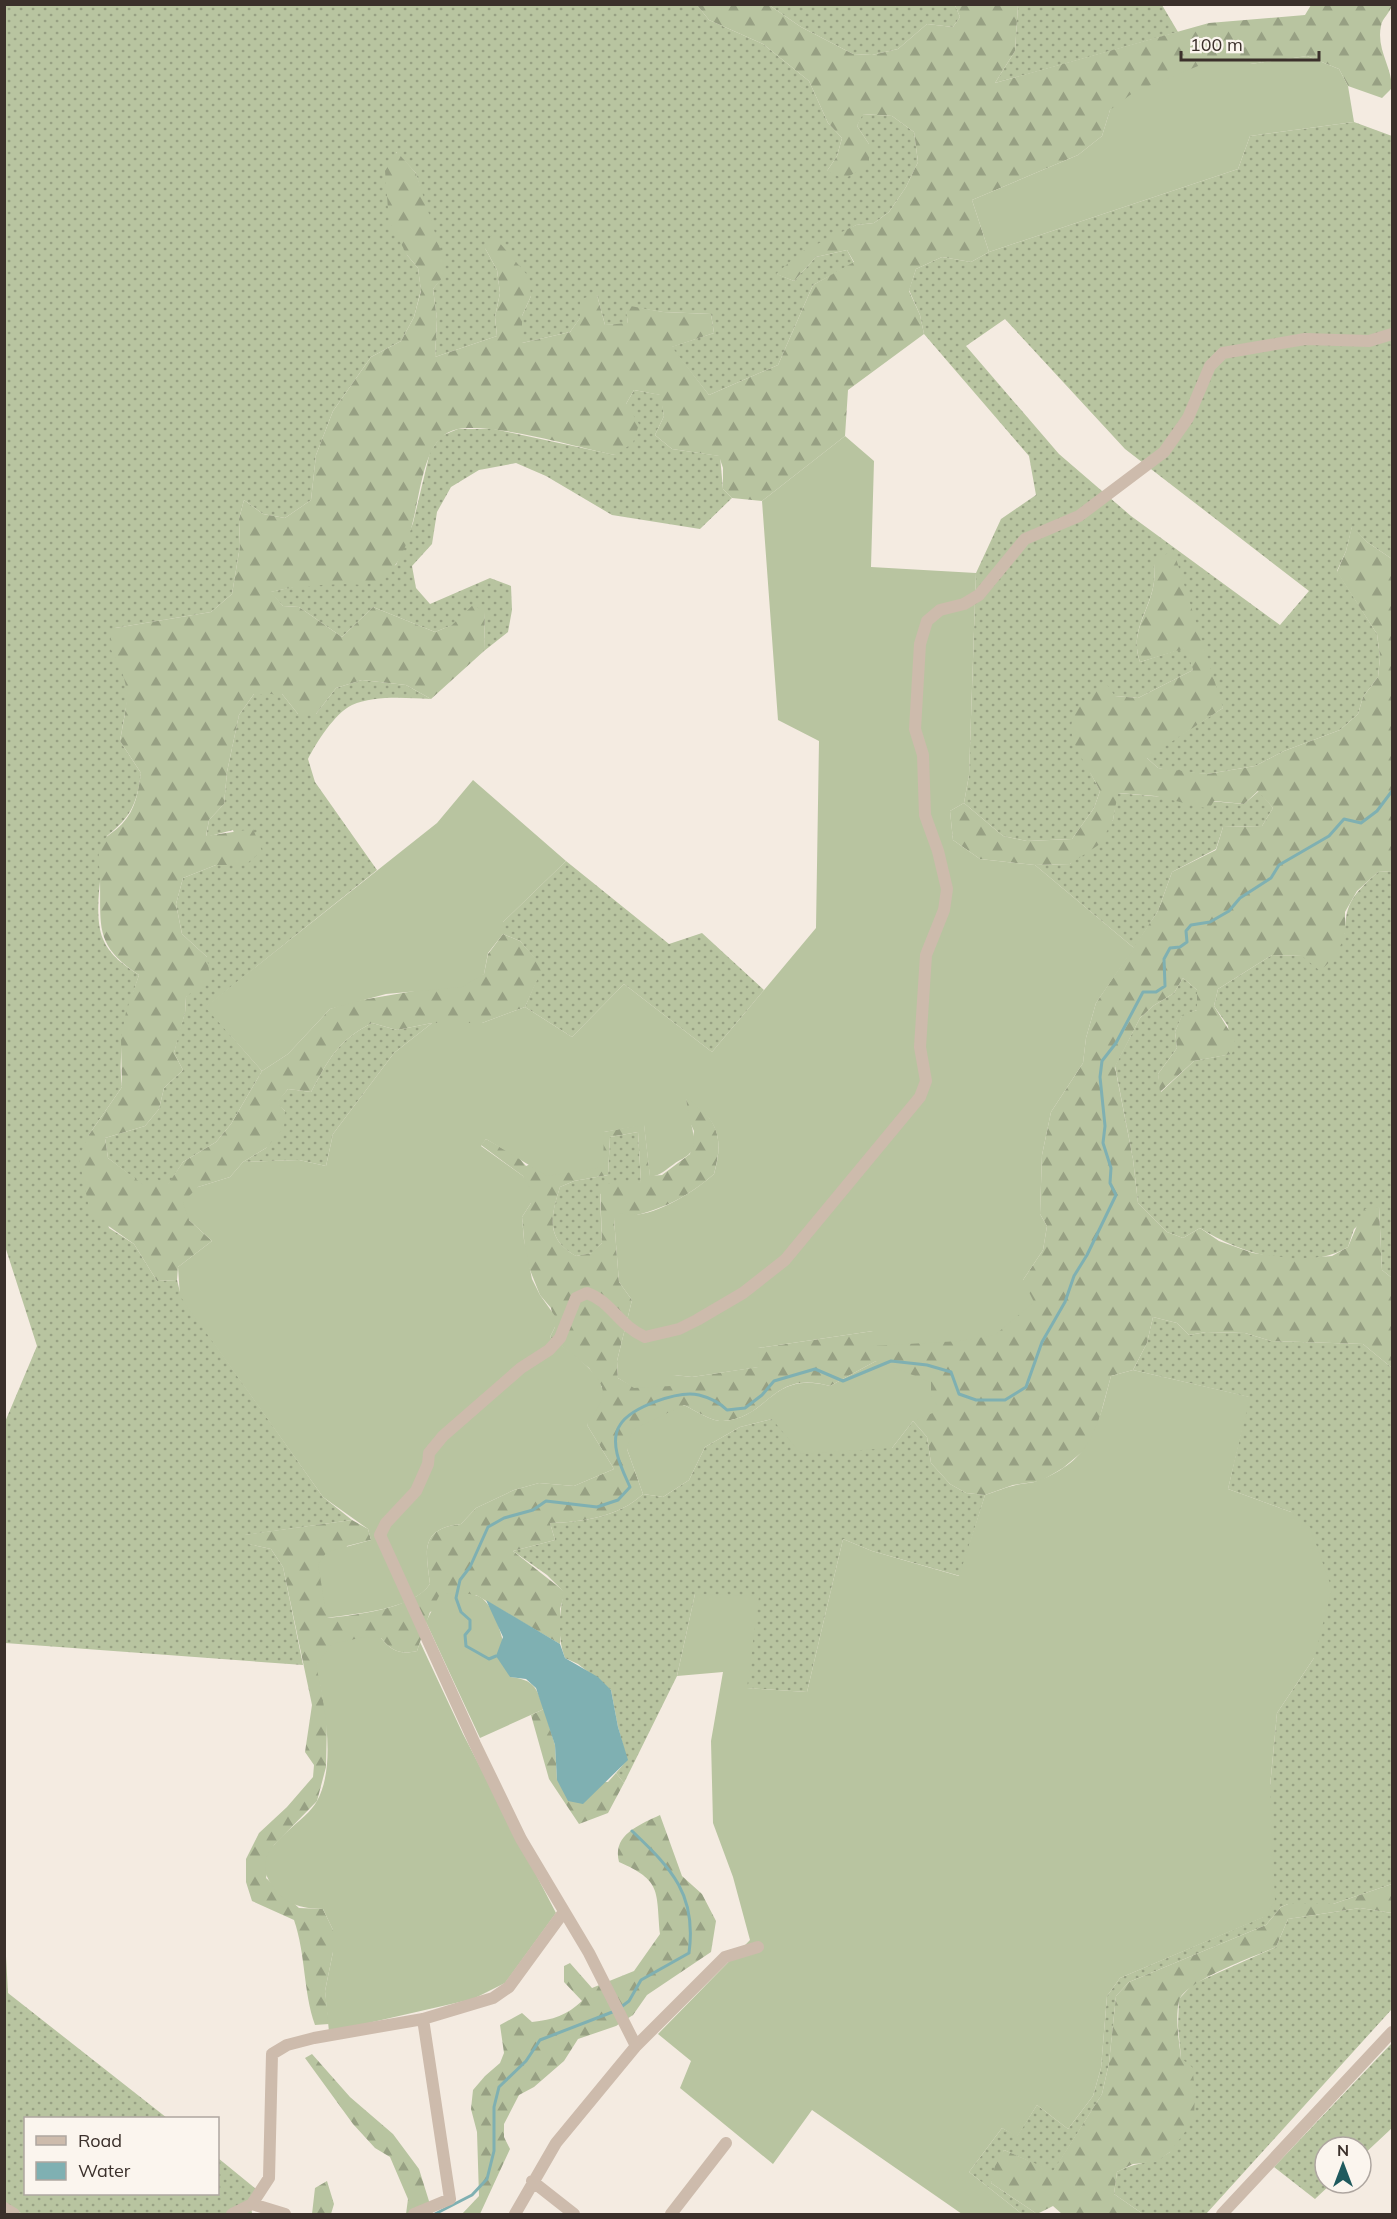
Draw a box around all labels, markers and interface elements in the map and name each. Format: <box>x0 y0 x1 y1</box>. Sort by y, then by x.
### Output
scale bar <box>1181 24 1319 62</box>
text: 100 m <box>1190 33 1243 56</box>
legend <box>24 2117 219 2195</box>
text: Road <box>78 2129 122 2152</box>
north arrow <box>1313 2135 1373 2195</box>
text: N <box>1337 2140 1349 2160</box>
text: Water <box>78 2159 131 2182</box>

